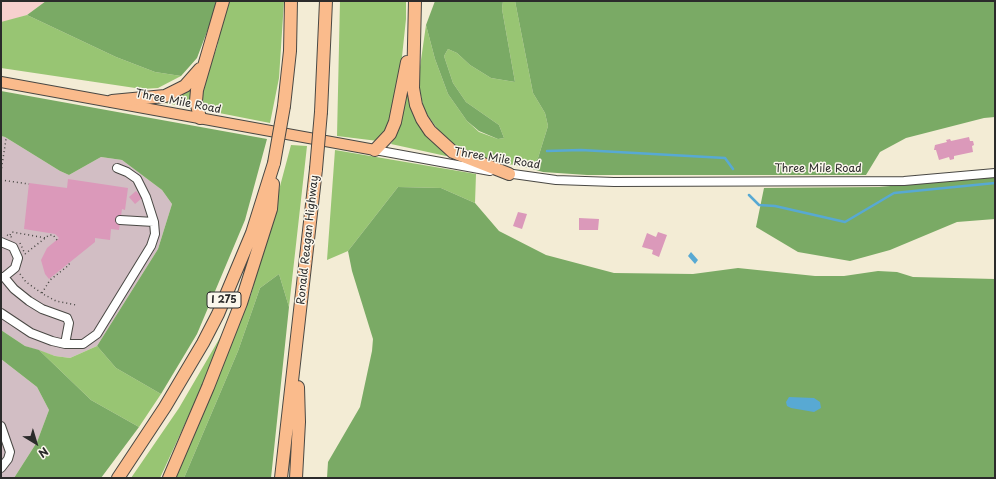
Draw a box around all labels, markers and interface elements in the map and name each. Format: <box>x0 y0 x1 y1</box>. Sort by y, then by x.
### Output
street label: Three Mile Road <box>134 87 222 117</box>
street label: Three Mile Road <box>453 146 541 172</box>
street label: Three Mile Road <box>774 162 862 176</box>
street label: Ronald Reagan Highway <box>295 175 321 305</box>
road number: I 275 <box>207 292 241 308</box>
north arrow <box>16 423 56 463</box>
text: N <box>35 443 52 462</box>

